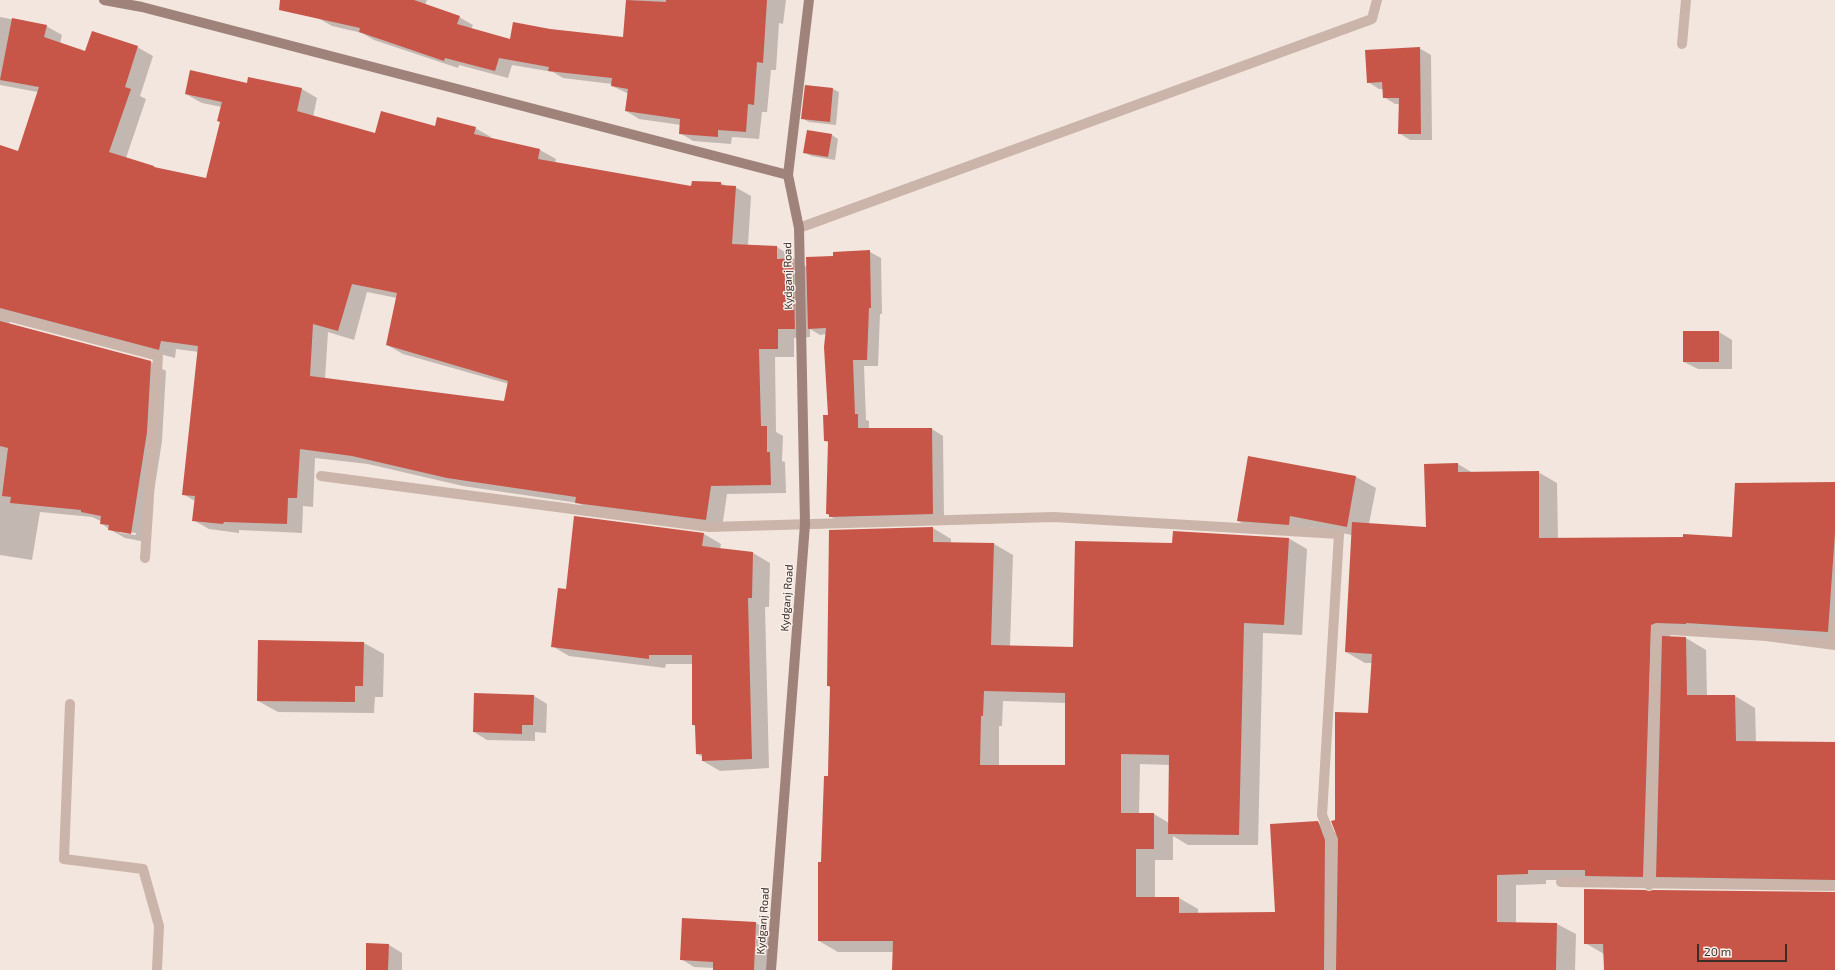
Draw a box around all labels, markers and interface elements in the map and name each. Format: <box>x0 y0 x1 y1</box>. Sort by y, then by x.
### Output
street label: Kydganj Road <box>781 242 795 310</box>
street label: Kydganj Road <box>778 564 796 632</box>
street label: Kydganj Road <box>754 887 772 955</box>
scale bar <box>1699 936 1789 962</box>
text: 20 m <box>1704 944 1731 958</box>

